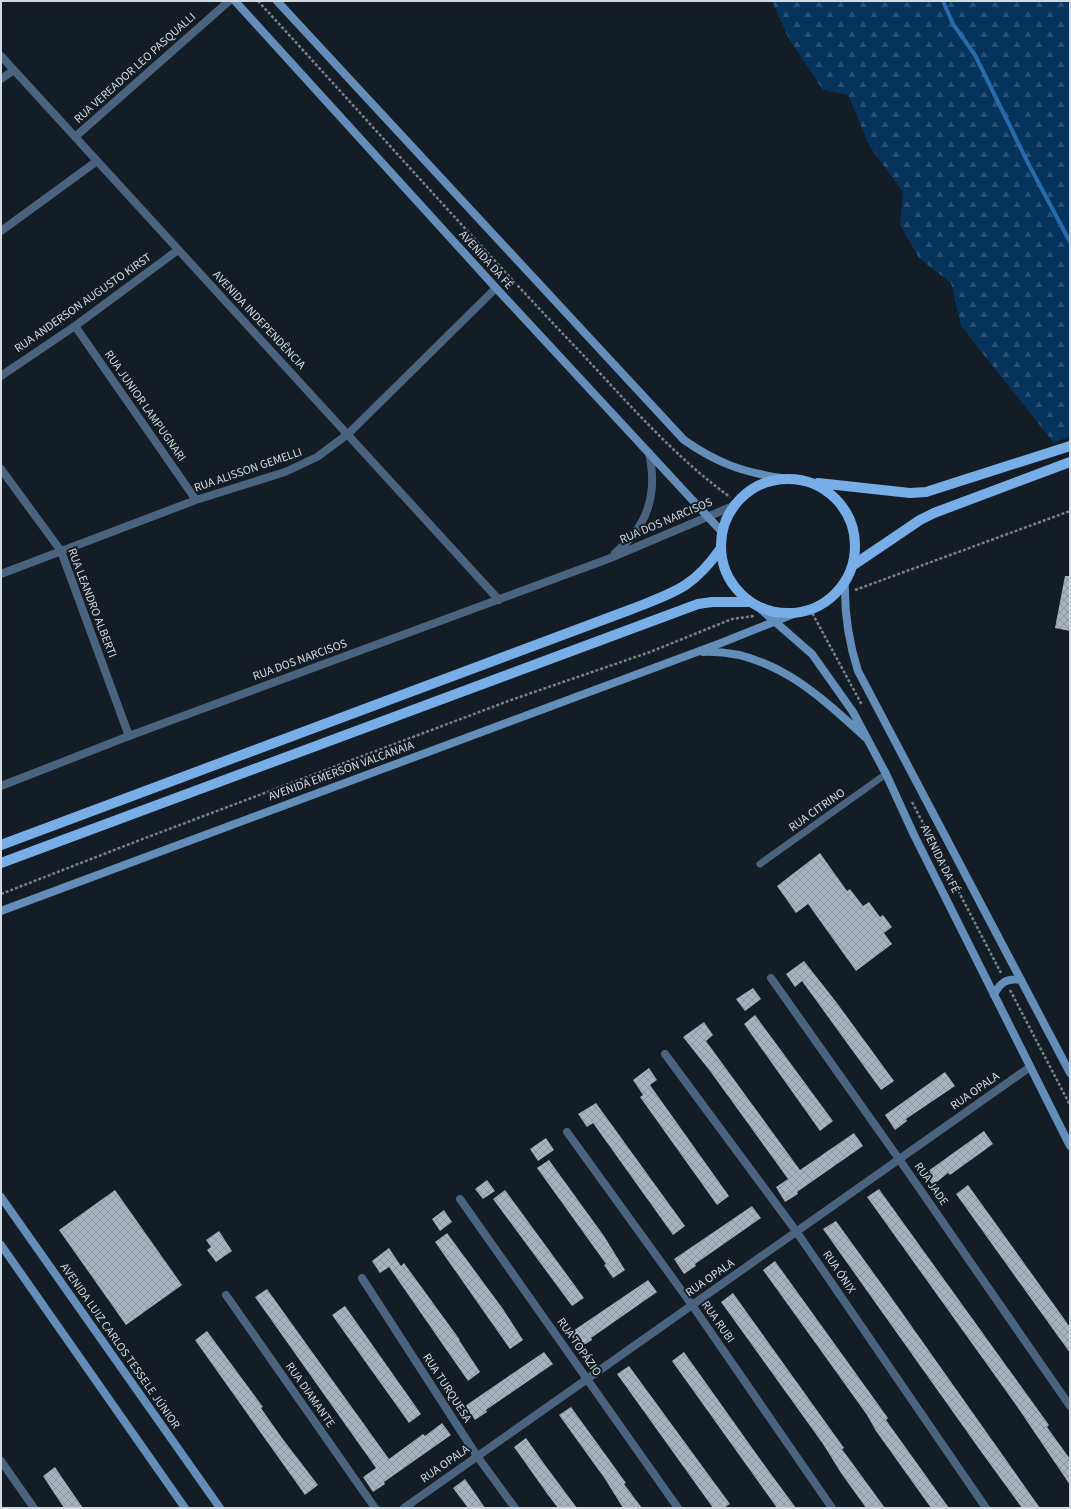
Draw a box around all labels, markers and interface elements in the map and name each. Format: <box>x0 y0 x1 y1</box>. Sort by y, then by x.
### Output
street label: RUA VEREADOR LEO PASQUALLI <box>70 9 200 127</box>
street label: AVENIDA DA FÉ <box>455 227 517 293</box>
street label: RUA ANDERSON AUGUSTO KIRST <box>11 249 155 357</box>
street label: AVENIDA INDEPENDÊNCIA <box>209 267 310 373</box>
street label: RUA JUNIOR LAMPUGNARI <box>100 347 190 465</box>
street label: RUA ALISSON GEMELLI <box>192 444 304 496</box>
street label: RUA DOS NARCISOS <box>617 494 715 548</box>
street label: RUA LEANDRO ALBERTI <box>63 546 121 660</box>
street label: RUA DOS NARCISOS <box>250 635 350 685</box>
street label: AVENIDA EMERSON VALCANAIA <box>266 737 417 805</box>
street label: RUA CITRINO <box>785 784 849 836</box>
street label: AVENIDA DA FÉ <box>916 822 964 896</box>
street label: RUA OPALA <box>947 1068 1003 1114</box>
street label: RUA JADE <box>910 1159 952 1209</box>
street label: RUA ÓNIX <box>818 1247 860 1297</box>
street label: RUA OPALA <box>682 1255 738 1301</box>
street label: AVENIDA LUIZ CARLOS TESSELE JÚNIOR <box>56 1260 184 1433</box>
street label: RUA RUBI <box>697 1297 739 1347</box>
street label: RUA TOPÁZIO <box>553 1314 605 1380</box>
street label: RUA TURQUESA <box>418 1350 476 1426</box>
street label: RUA DIAMANTE <box>281 1359 339 1431</box>
street label: RUA OPALA <box>417 1441 473 1487</box>

